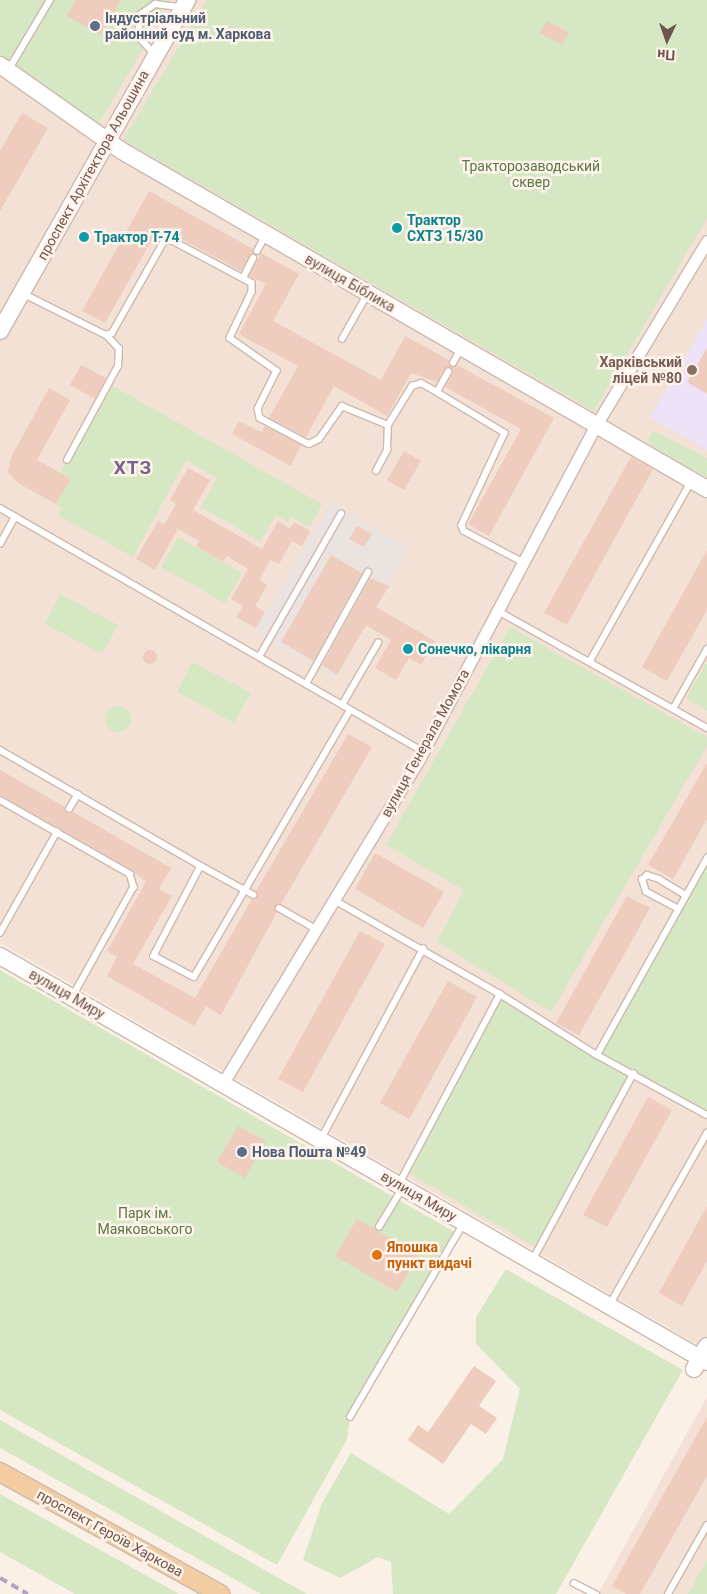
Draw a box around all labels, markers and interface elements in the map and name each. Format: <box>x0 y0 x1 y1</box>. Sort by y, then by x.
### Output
place label: Індустріальний районний суд м. Харкова <box>105 10 271 42</box>
north arrow <box>642 15 692 65</box>
marker: Індустріальний районний суд м. Харкова <box>89 20 101 32</box>
text: Пн <box>657 47 676 63</box>
street label: проспект Архітектора Альошина <box>34 67 152 263</box>
park label: Тракторозаводський сквер <box>462 158 600 190</box>
place label: Трактор СХТЗ 15/30 <box>407 212 483 244</box>
marker: Трактор СХТЗ 15/30 <box>391 222 403 234</box>
place label: Трактор Т-74 <box>94 229 180 245</box>
marker: Трактор Т-74 <box>78 231 90 243</box>
street label: вулиця Біблика <box>302 250 398 316</box>
place label: Харківський ліцей №80 <box>599 354 682 387</box>
marker: Харківський ліцей №80 <box>686 364 698 376</box>
district label: ХТЗ <box>113 457 153 479</box>
place label: Сонечко, лікарня <box>418 641 531 657</box>
marker: Сонечко, лікарня <box>402 643 414 655</box>
street label: вулиця Генерала Момота <box>377 666 473 820</box>
street label: вулиця Миру <box>26 966 108 1022</box>
place label: Нова Пошта №49 <box>252 1144 366 1160</box>
marker: Нова Пошта №49 <box>236 1146 248 1158</box>
street label: вулиця Миру <box>378 1168 460 1224</box>
park label: Парк ім. Маяковського <box>98 1205 192 1238</box>
place label: Япошка пункт видачі <box>387 1239 472 1272</box>
marker: Япошка пункт видачі <box>371 1249 383 1261</box>
street label: проспект Героїв Харкова <box>34 1486 186 1580</box>

